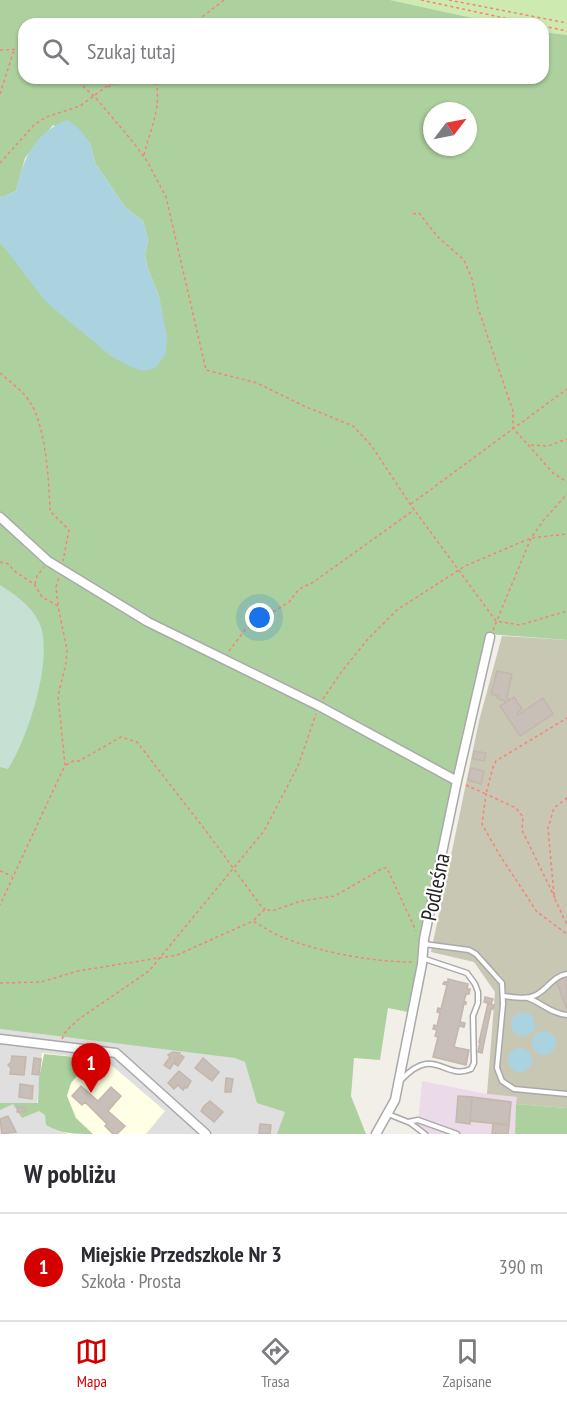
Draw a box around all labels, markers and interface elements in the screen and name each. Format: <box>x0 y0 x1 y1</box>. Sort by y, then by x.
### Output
search box <box>18 18 549 84</box>
icon: search <box>39 35 72 68</box>
text: Szukaj tutaj <box>87 37 176 65</box>
north arrow <box>423 102 477 156</box>
your location <box>245 603 274 632</box>
street label: Podleśna <box>414 851 456 923</box>
pin: 1 <box>72 1044 110 1093</box>
text: W pobliżu <box>24 1157 116 1190</box>
text: Miejskie Przedszkole Nr 3 <box>81 1240 282 1268</box>
text: 1 <box>39 1254 48 1280</box>
text: 390 m <box>499 1254 543 1280</box>
text: Szkoła · Prosta <box>81 1268 181 1294</box>
tab: Mapa <box>75 1335 108 1391</box>
tab: Trasa <box>259 1335 292 1391</box>
tab: Zapisane <box>443 1335 492 1391</box>

